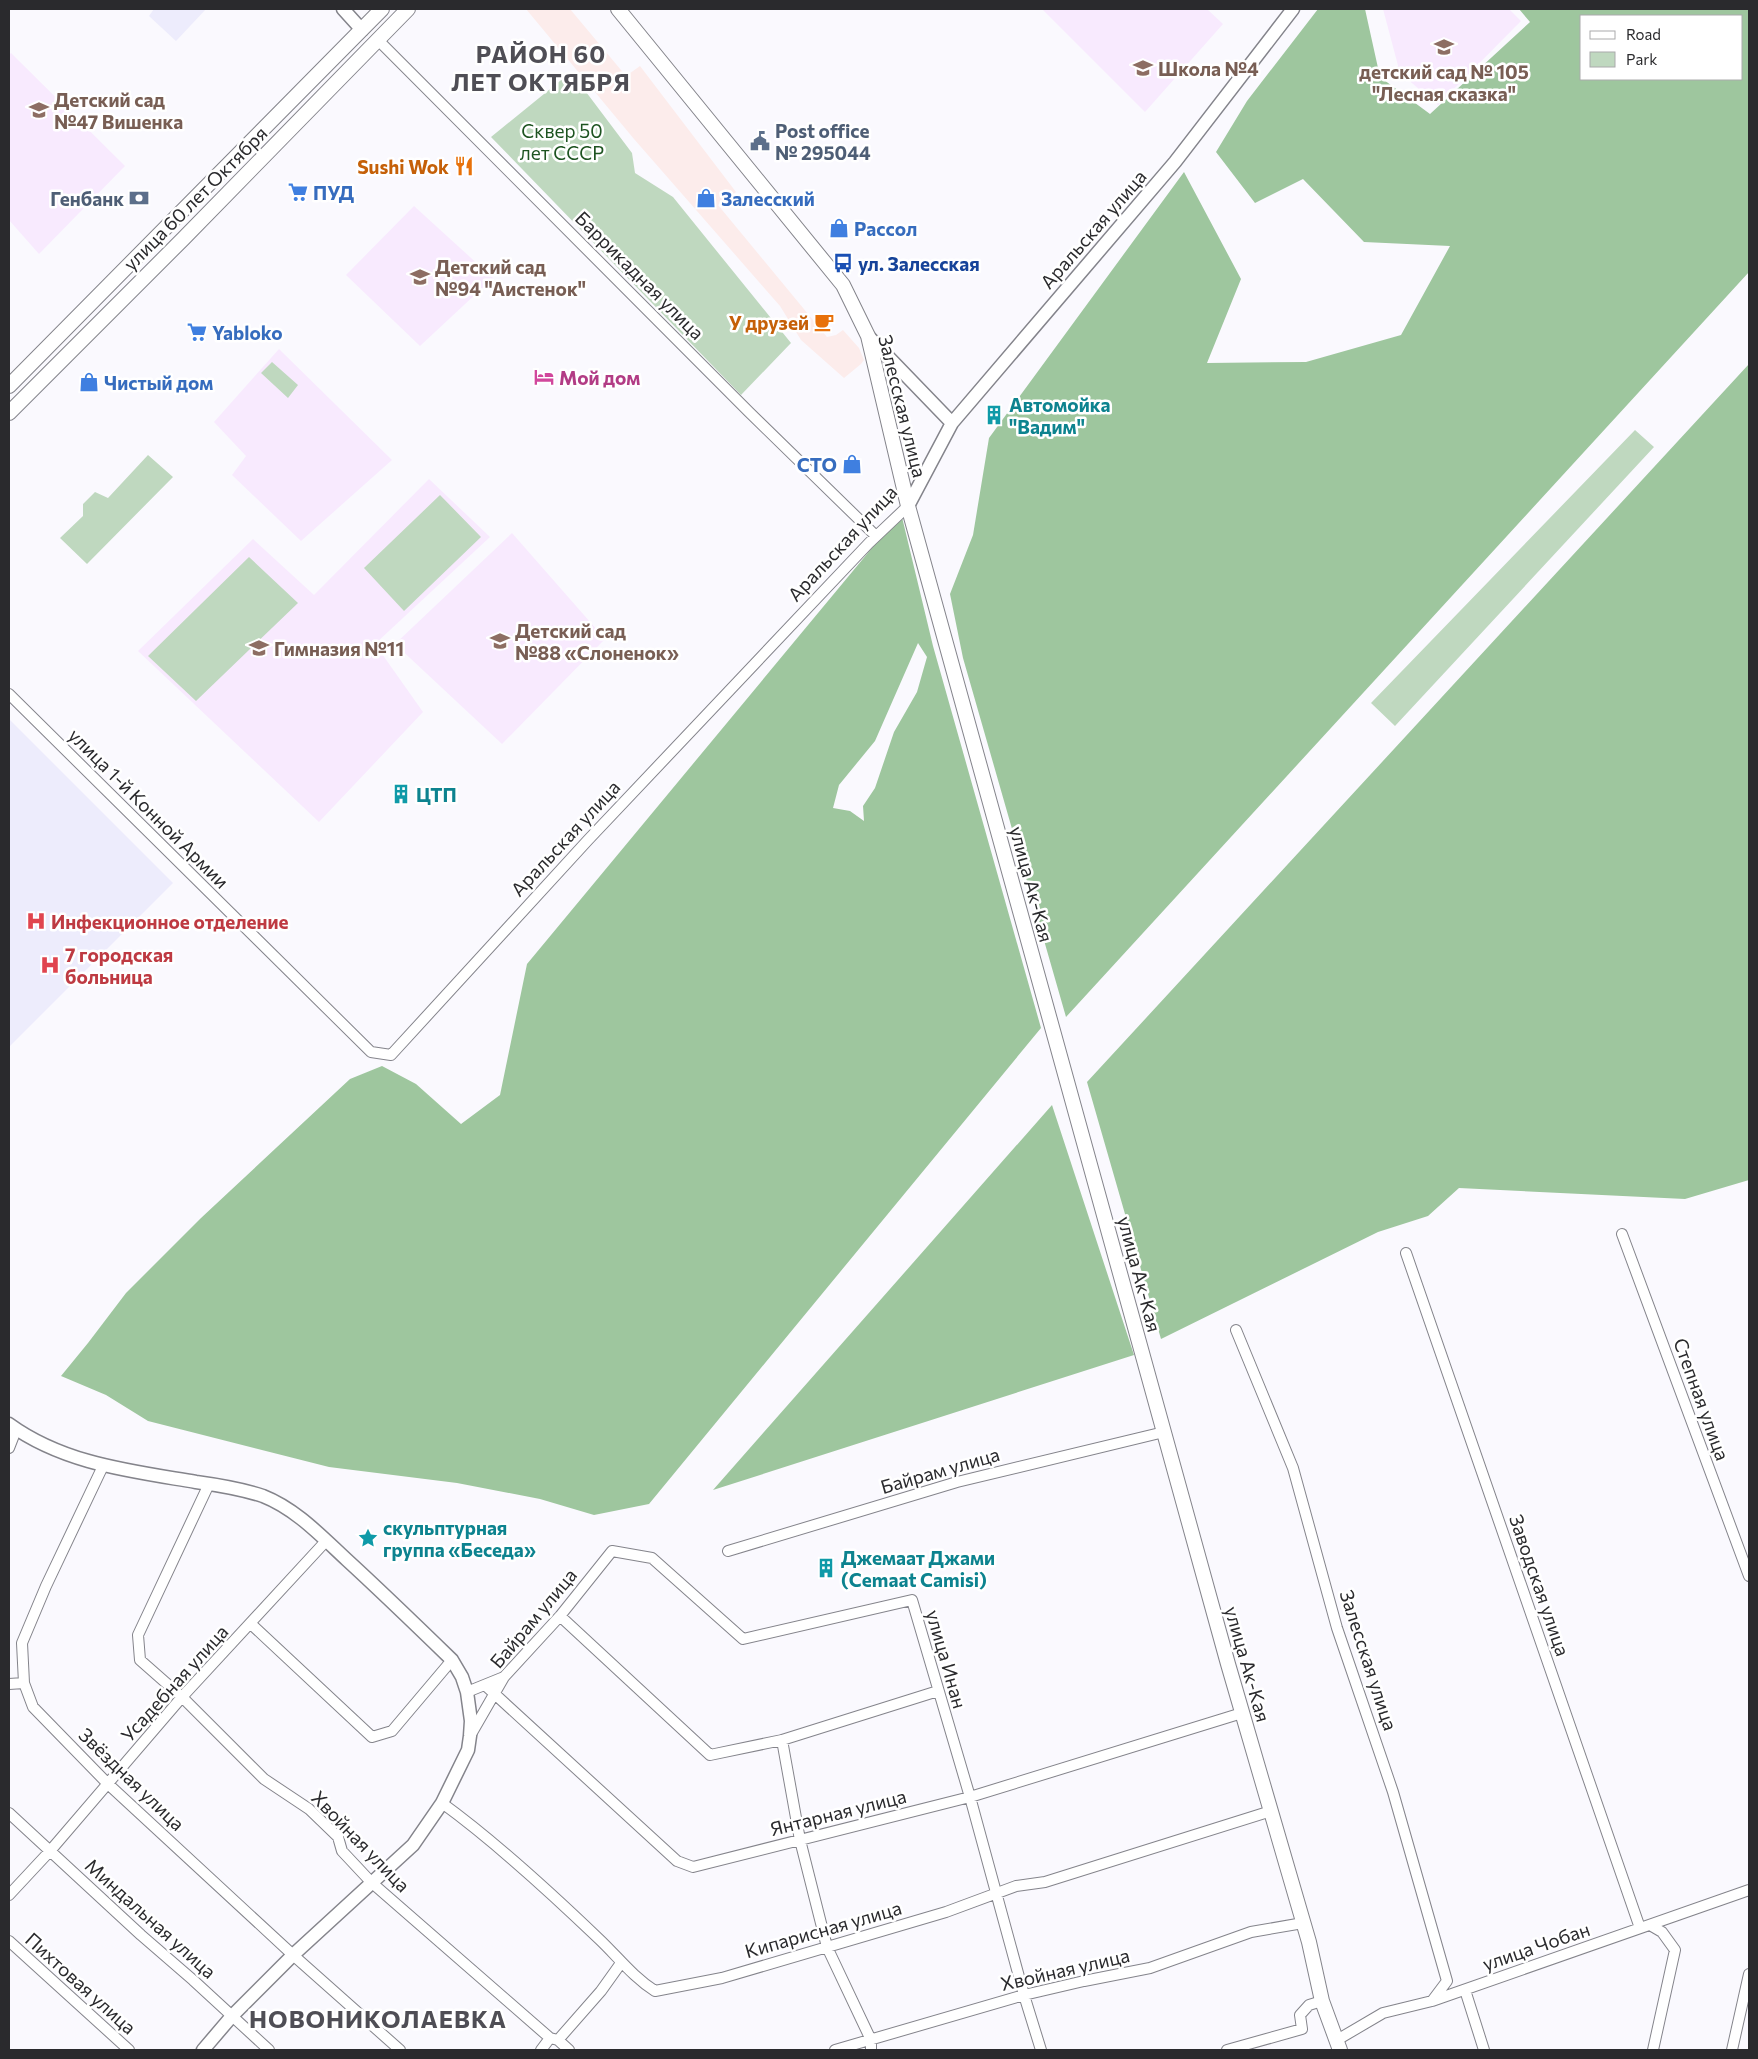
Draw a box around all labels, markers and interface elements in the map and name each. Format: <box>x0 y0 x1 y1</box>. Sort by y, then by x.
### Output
legend <box>1580 15 1743 80</box>
text: Road <box>1626 25 1661 43</box>
school or university icon: детский сад № 105 "Лесная сказка" <box>1433 36 1455 58</box>
district label: РАЙОН 60 ЛЕТ ОКТЯБРЯ <box>451 39 631 96</box>
text: Park <box>1626 50 1657 68</box>
school or university icon: Школа №4 <box>1132 57 1154 79</box>
place label: Школа №4 <box>1158 57 1259 80</box>
place label: детский сад № 105 "Лесная сказка" <box>1359 60 1529 105</box>
place label: Детский сад №47 Вишенка <box>54 88 183 133</box>
school or university icon: Детский сад №47 Вишенка <box>28 99 50 121</box>
park label: Сквер 50 лет СССР <box>520 119 604 164</box>
place label: Post office № 295044 <box>775 119 871 164</box>
street label: улица 60 лет Октября <box>118 121 272 275</box>
public building icon: Post office № 295044 <box>749 130 771 152</box>
place label: Sushi Wok <box>357 155 449 178</box>
restaurant icon: Sushi Wok <box>453 155 475 177</box>
street label: Аральская улица <box>1035 165 1151 293</box>
supermarket icon: ПУД <box>287 181 309 203</box>
place label: ПУД <box>313 181 354 204</box>
place label: Генбанк <box>50 187 124 210</box>
bank icon: Генбанк <box>128 187 150 209</box>
shop icon: Залесский <box>695 187 717 209</box>
place label: Залесский <box>721 187 815 210</box>
street label: Баррикадная улица <box>571 206 709 344</box>
shop icon: Рассол <box>828 217 850 239</box>
place label: Рассол <box>854 217 917 240</box>
bus stop icon: ул. Залесская <box>832 252 854 274</box>
place label: ул. Залесская <box>858 252 980 275</box>
place label: Детский сад №94 "Аистенок" <box>435 255 586 300</box>
school or university icon: Детский сад №94 "Аистенок" <box>409 266 431 288</box>
place label: У друзей <box>729 311 809 334</box>
cafe icon: У друзей <box>813 311 835 333</box>
supermarket icon: Yabloko <box>186 321 208 343</box>
place label: Yabloko <box>212 321 283 344</box>
street label: Залесская улица <box>874 332 932 480</box>
hotel icon: Мой дом <box>533 366 555 388</box>
place label: Мой дом <box>559 366 640 389</box>
shop icon: Чистый дом <box>78 371 100 393</box>
place label: Чистый дом <box>104 371 213 394</box>
place label: Автомойка "Вадим" <box>1009 393 1111 438</box>
building icon: Автомойка "Вадим" <box>983 404 1005 426</box>
place label: СТО <box>797 453 837 476</box>
shop icon: СТО <box>841 453 863 475</box>
street label: Аральская улица <box>783 480 901 606</box>
place label: Детский сад №88 «Слоненок» <box>515 619 679 664</box>
school or university icon: Детский сад №88 «Слоненок» <box>489 630 511 652</box>
school or university icon: Гимназия №11 <box>248 637 270 659</box>
place label: Гимназия №11 <box>274 637 404 660</box>
street label: улица 1-й Конной Армии <box>64 723 234 893</box>
street label: Аральская улица <box>506 775 624 901</box>
building icon: ЦТП <box>390 783 412 805</box>
place label: ЦТП <box>416 783 457 806</box>
street label: улица Ак-Кая <box>1005 823 1059 945</box>
hospital icon: Инфекционное отделение <box>25 910 47 932</box>
place label: Инфекционное отделение <box>51 910 289 933</box>
place label: 7 городская больница <box>65 943 173 988</box>
hospital icon: 7 городская больница <box>39 954 61 976</box>
street label: улица Ак-Кая <box>1113 1213 1167 1335</box>
street label: Степная улица <box>1669 1335 1735 1463</box>
street label: Байрам улица <box>878 1442 1002 1498</box>
street label: Заводская улица <box>1505 1511 1575 1659</box>
place label: скульптурная группа «Беседа» <box>383 1516 536 1561</box>
place icon: скульптурная группа «Беседа» <box>357 1527 379 1549</box>
place label: Джемаат Джами (Cemaat Camisi) <box>841 1546 995 1591</box>
building icon: Джемаат Джами (Cemaat Camisi) <box>815 1557 837 1579</box>
street label: Байрам улица <box>485 1564 581 1672</box>
street label: Залесская улица <box>1335 1587 1403 1733</box>
street label: улица Ак-Кая <box>1221 1604 1275 1724</box>
street label: улица Инан <box>922 1607 972 1711</box>
street label: Усадебная улица <box>116 1620 232 1746</box>
street label: Звёздная улица <box>75 1723 189 1835</box>
street label: Янтарная улица <box>767 1784 909 1840</box>
street label: Хвойная улица <box>307 1786 415 1896</box>
street label: Миндальная улица <box>81 1853 221 1983</box>
street label: Кипарисная улица <box>742 1896 904 1962</box>
street label: улица Чобан <box>1479 1917 1593 1975</box>
street label: Пихтовая улица <box>21 1927 141 2039</box>
street label: Хвойная улица <box>998 1943 1132 1995</box>
district label: НОВОНИКОЛАЕВКА <box>249 2004 507 2033</box>

